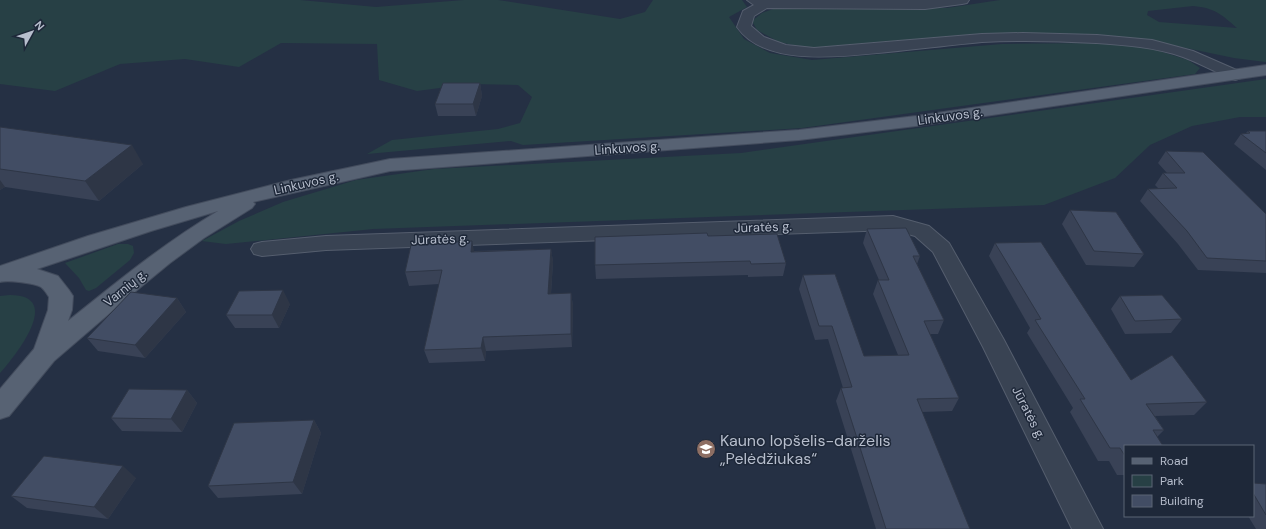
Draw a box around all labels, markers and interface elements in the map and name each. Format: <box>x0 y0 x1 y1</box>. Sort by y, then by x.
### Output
north arrow <box>12 12 52 52</box>
text: N <box>32 18 48 33</box>
street label: Linkuvos g. <box>916 103 984 129</box>
street label: Linkuvos g. <box>594 137 661 159</box>
street label: Linkuvos g. <box>272 167 340 199</box>
street label: Jūratės g. <box>734 217 793 237</box>
street label: Jūratės g. <box>411 229 470 249</box>
street label: Varnių g. <box>100 265 151 311</box>
street label: Jūratės g. <box>1008 383 1050 443</box>
place label: Kauno lopšelis-darželis „Pelėdžiukas“ <box>720 430 891 469</box>
school or university icon: Kauno lopšelis-darželis „Pelėdžiukas“ <box>695 438 717 460</box>
legend <box>1124 445 1254 517</box>
text: Road <box>1160 453 1188 469</box>
text: Park <box>1160 473 1184 489</box>
text: Building <box>1160 493 1204 509</box>

